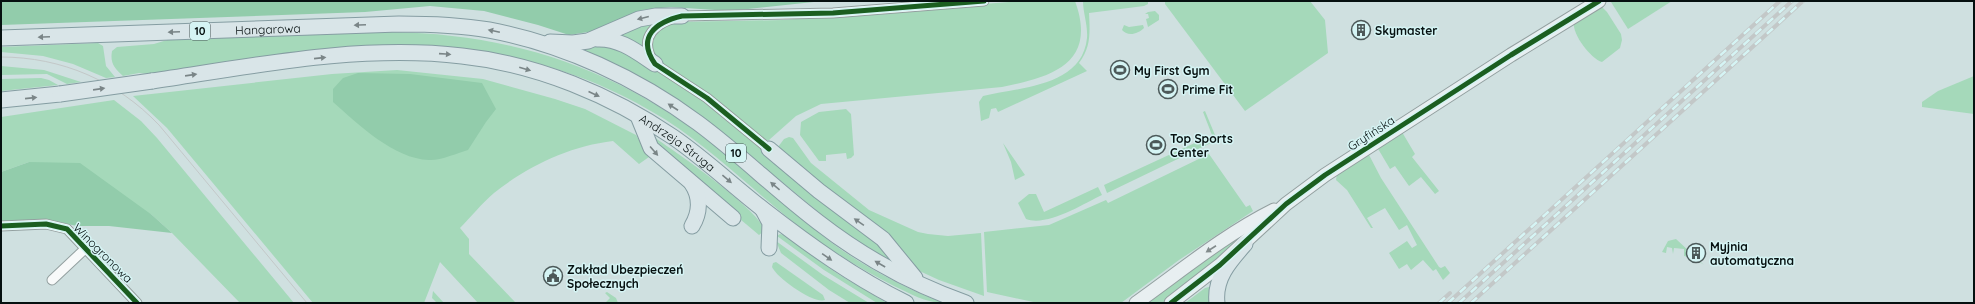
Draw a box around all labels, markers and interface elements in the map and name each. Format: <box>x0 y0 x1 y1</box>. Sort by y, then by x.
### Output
one-way arrow <box>637 15 649 21</box>
building icon: Skymaster <box>1350 19 1372 41</box>
street label: Hangarowa <box>235 20 301 37</box>
road number: 10 <box>190 22 210 40</box>
one-way arrow <box>353 22 366 28</box>
place label: Skymaster <box>1375 23 1438 38</box>
one-way arrow <box>488 28 501 34</box>
one-way arrow <box>167 29 180 35</box>
one-way arrow <box>37 34 50 40</box>
one-way arrow <box>439 51 451 58</box>
one-way arrow <box>314 55 326 61</box>
sports icon: My First Gym <box>1109 59 1131 81</box>
place label: My First Gym <box>1134 63 1210 78</box>
one-way arrow <box>519 66 531 72</box>
one-way arrow <box>185 72 197 78</box>
sports icon: Prime Fit <box>1157 78 1179 100</box>
place label: Prime Fit <box>1182 82 1233 97</box>
one-way arrow <box>93 86 105 92</box>
one-way arrow <box>588 91 600 97</box>
one-way arrow <box>25 95 37 101</box>
one-way arrow <box>667 103 679 110</box>
street label: Andrzeja Struga <box>637 110 719 174</box>
street label: Gryfińska <box>1345 112 1397 154</box>
place label: Top Sports Center <box>1170 131 1233 160</box>
sports icon: Top Sports Center <box>1145 134 1167 156</box>
road number: 10 <box>726 144 746 162</box>
one-way arrow <box>650 145 659 156</box>
one-way arrow <box>722 174 732 183</box>
one-way arrow <box>770 182 781 191</box>
one-way arrow <box>854 218 865 226</box>
street label: Winogronowa <box>70 220 136 286</box>
place label: Myjnia automatyczna <box>1710 239 1794 268</box>
building icon: Myjnia automatyczna <box>1685 242 1707 264</box>
one-way arrow <box>1206 245 1216 253</box>
one-way arrow <box>821 253 832 261</box>
one-way arrow <box>874 260 886 267</box>
place label: Zakład Ubezpieczeń Społecznych <box>567 262 683 291</box>
public building icon: Zakład Ubezpieczeń Społecznych <box>542 265 564 287</box>

